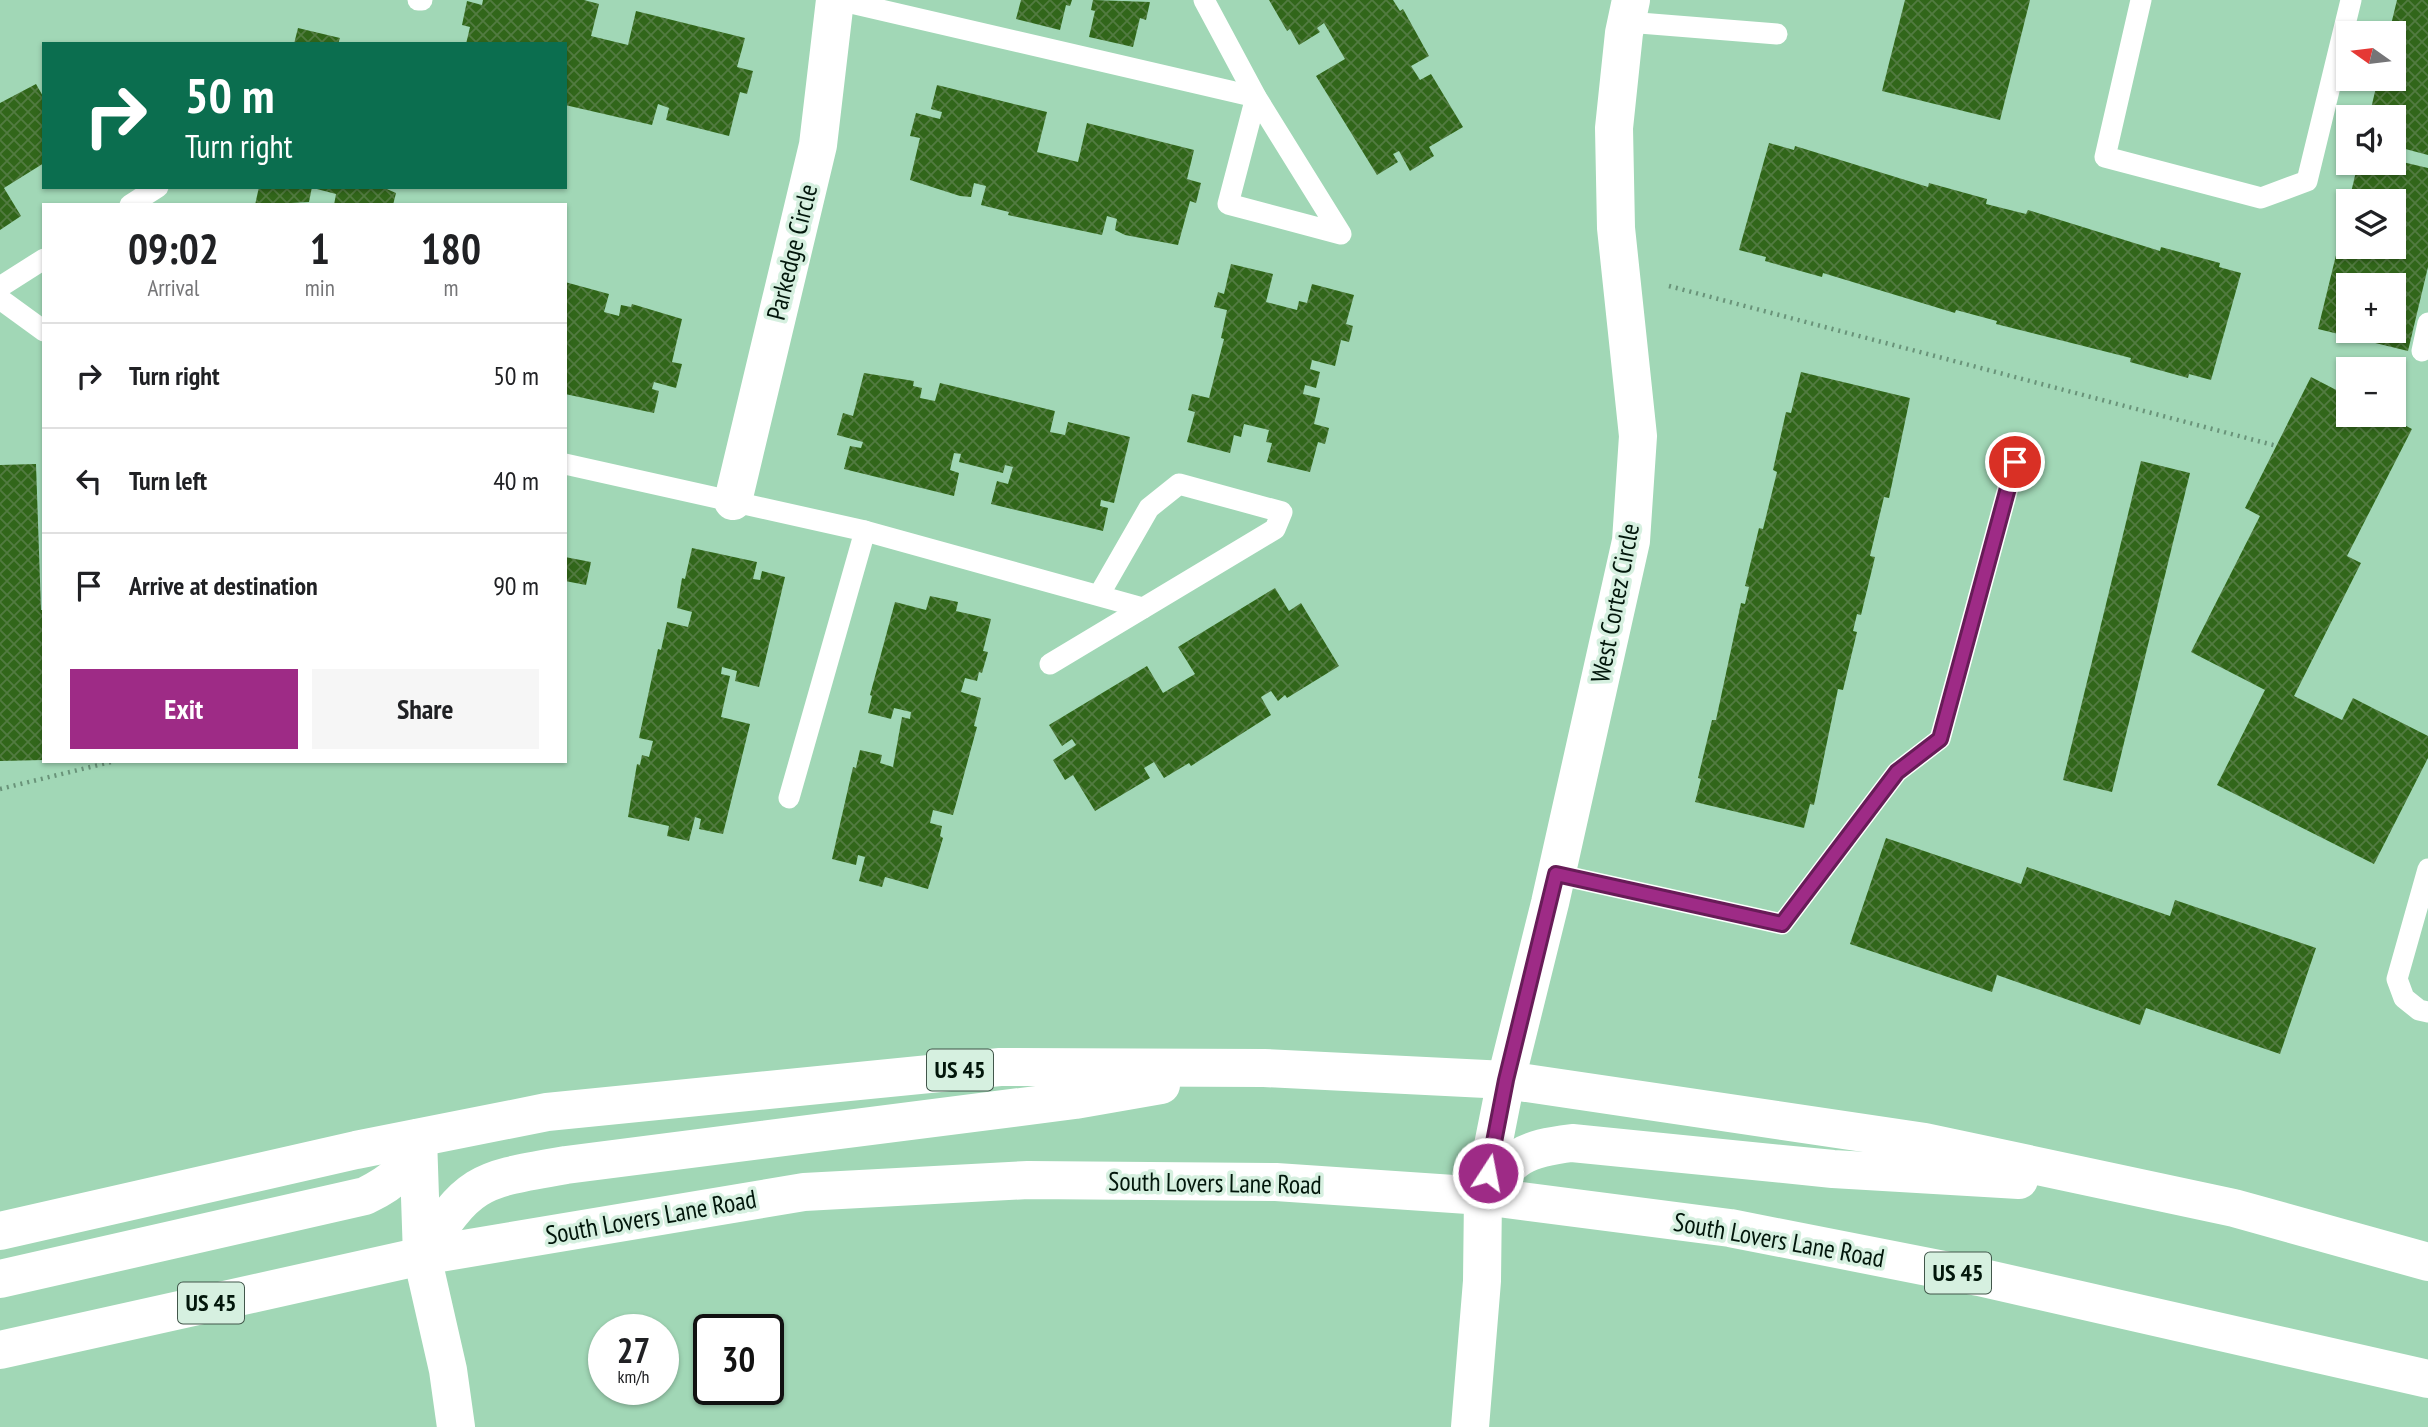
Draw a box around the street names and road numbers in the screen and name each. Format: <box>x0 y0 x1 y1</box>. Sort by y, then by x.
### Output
street label: Parkedge Circle <box>759 181 824 323</box>
street label: West Cortez Circle <box>1583 521 1646 685</box>
road number: US 45 <box>927 1050 993 1090</box>
street label: South Lovers Lane Road <box>1108 1164 1322 1201</box>
street label: South Lovers Lane Road <box>543 1182 759 1251</box>
street label: South Lovers Lane Road <box>1671 1205 1887 1274</box>
road number: US 45 <box>1925 1252 1991 1294</box>
road number: US 45 <box>178 1282 244 1324</box>

